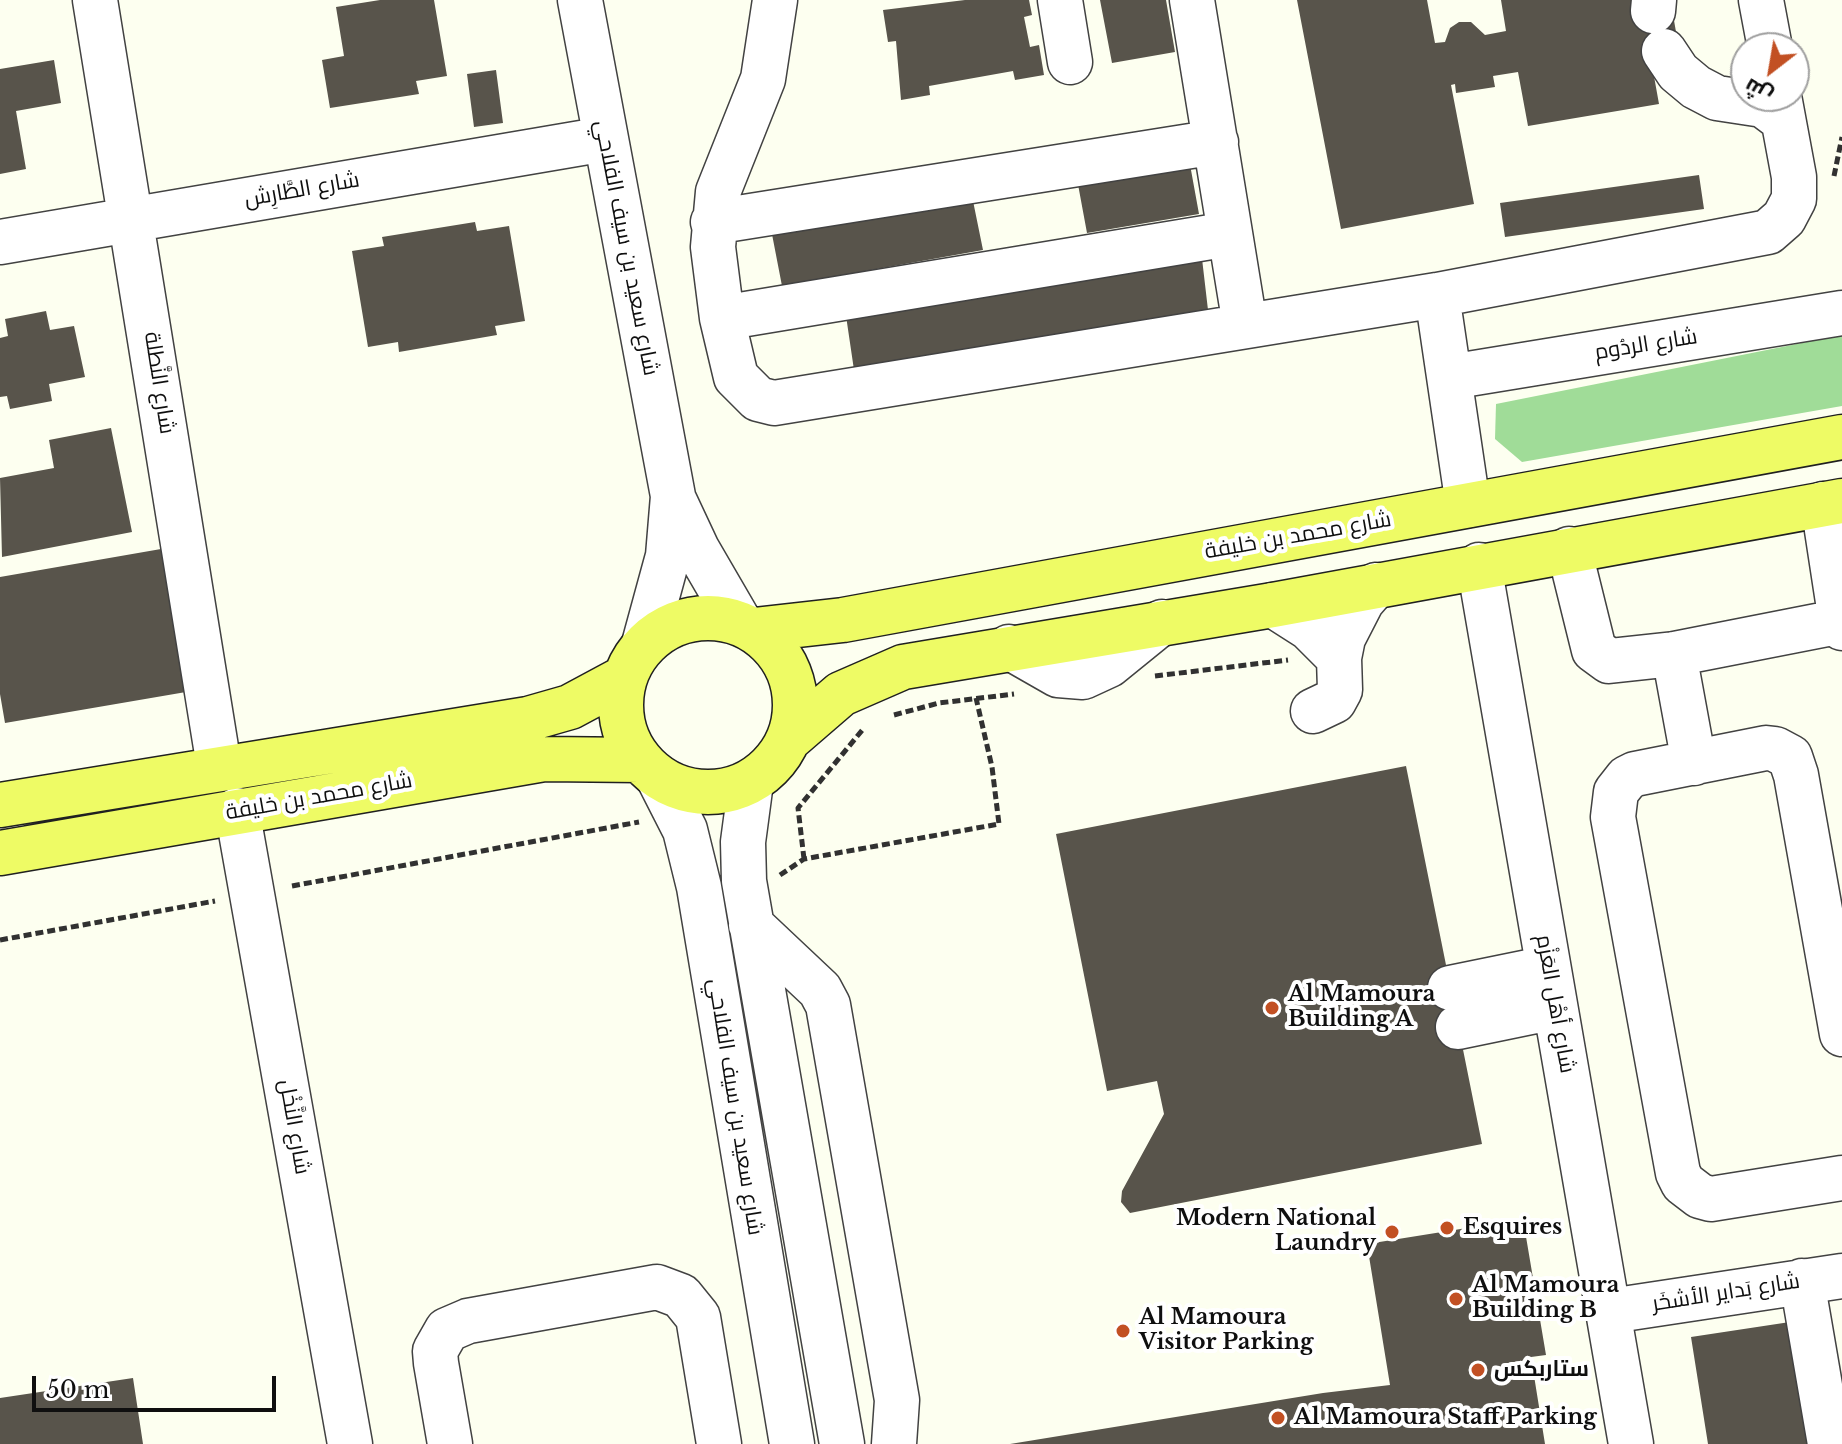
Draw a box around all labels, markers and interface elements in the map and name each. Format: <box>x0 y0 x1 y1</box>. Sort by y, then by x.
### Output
north arrow <box>1730 32 1810 112</box>
text: ش <box>1739 72 1777 110</box>
street label: شارع سعيد بن سيف الفلاحي <box>588 118 664 378</box>
street label: شارع الطَّارِش <box>242 167 362 213</box>
street label: شارع الردُوم <box>1593 324 1699 366</box>
street label: شارع النَّطلة <box>138 330 180 436</box>
street label: شارع محمد بن خليفة <box>1203 507 1393 565</box>
street label: شارع محمد بن خليفة <box>224 768 414 826</box>
street label: شارع أهْل العَزْم <box>1530 933 1580 1075</box>
street label: شارع سعيد بن سيف الفلاحي <box>702 977 768 1237</box>
place label: Al Mamoura Building A <box>1288 982 1435 1034</box>
marker: Al Mamoura Building A <box>1263 999 1281 1017</box>
street label: شارع النَّخْل <box>273 1077 315 1177</box>
place label: Modern National Laundry <box>1176 1206 1376 1258</box>
place label: Esquires <box>1463 1215 1562 1241</box>
marker: Esquires <box>1438 1219 1456 1237</box>
marker: Modern National Laundry <box>1383 1223 1401 1241</box>
street label: شارع بَداير الأشخَر <box>1650 1268 1802 1318</box>
place label: Al Mamoura Building B <box>1472 1273 1619 1324</box>
marker: Al Mamoura Building B <box>1447 1290 1465 1308</box>
place label: Al Mamoura Visitor Parking <box>1139 1305 1313 1356</box>
marker: Al Mamoura Visitor Parking <box>1114 1322 1132 1340</box>
place label: ستاربكس <box>1494 1357 1589 1383</box>
scale bar <box>36 1360 280 1410</box>
marker: ستاربكس <box>1469 1361 1487 1379</box>
text: 50 m <box>46 1375 109 1404</box>
place label: Al Mamoura Staff Parking <box>1294 1405 1597 1431</box>
marker: Al Mamoura Staff Parking <box>1269 1409 1287 1427</box>

